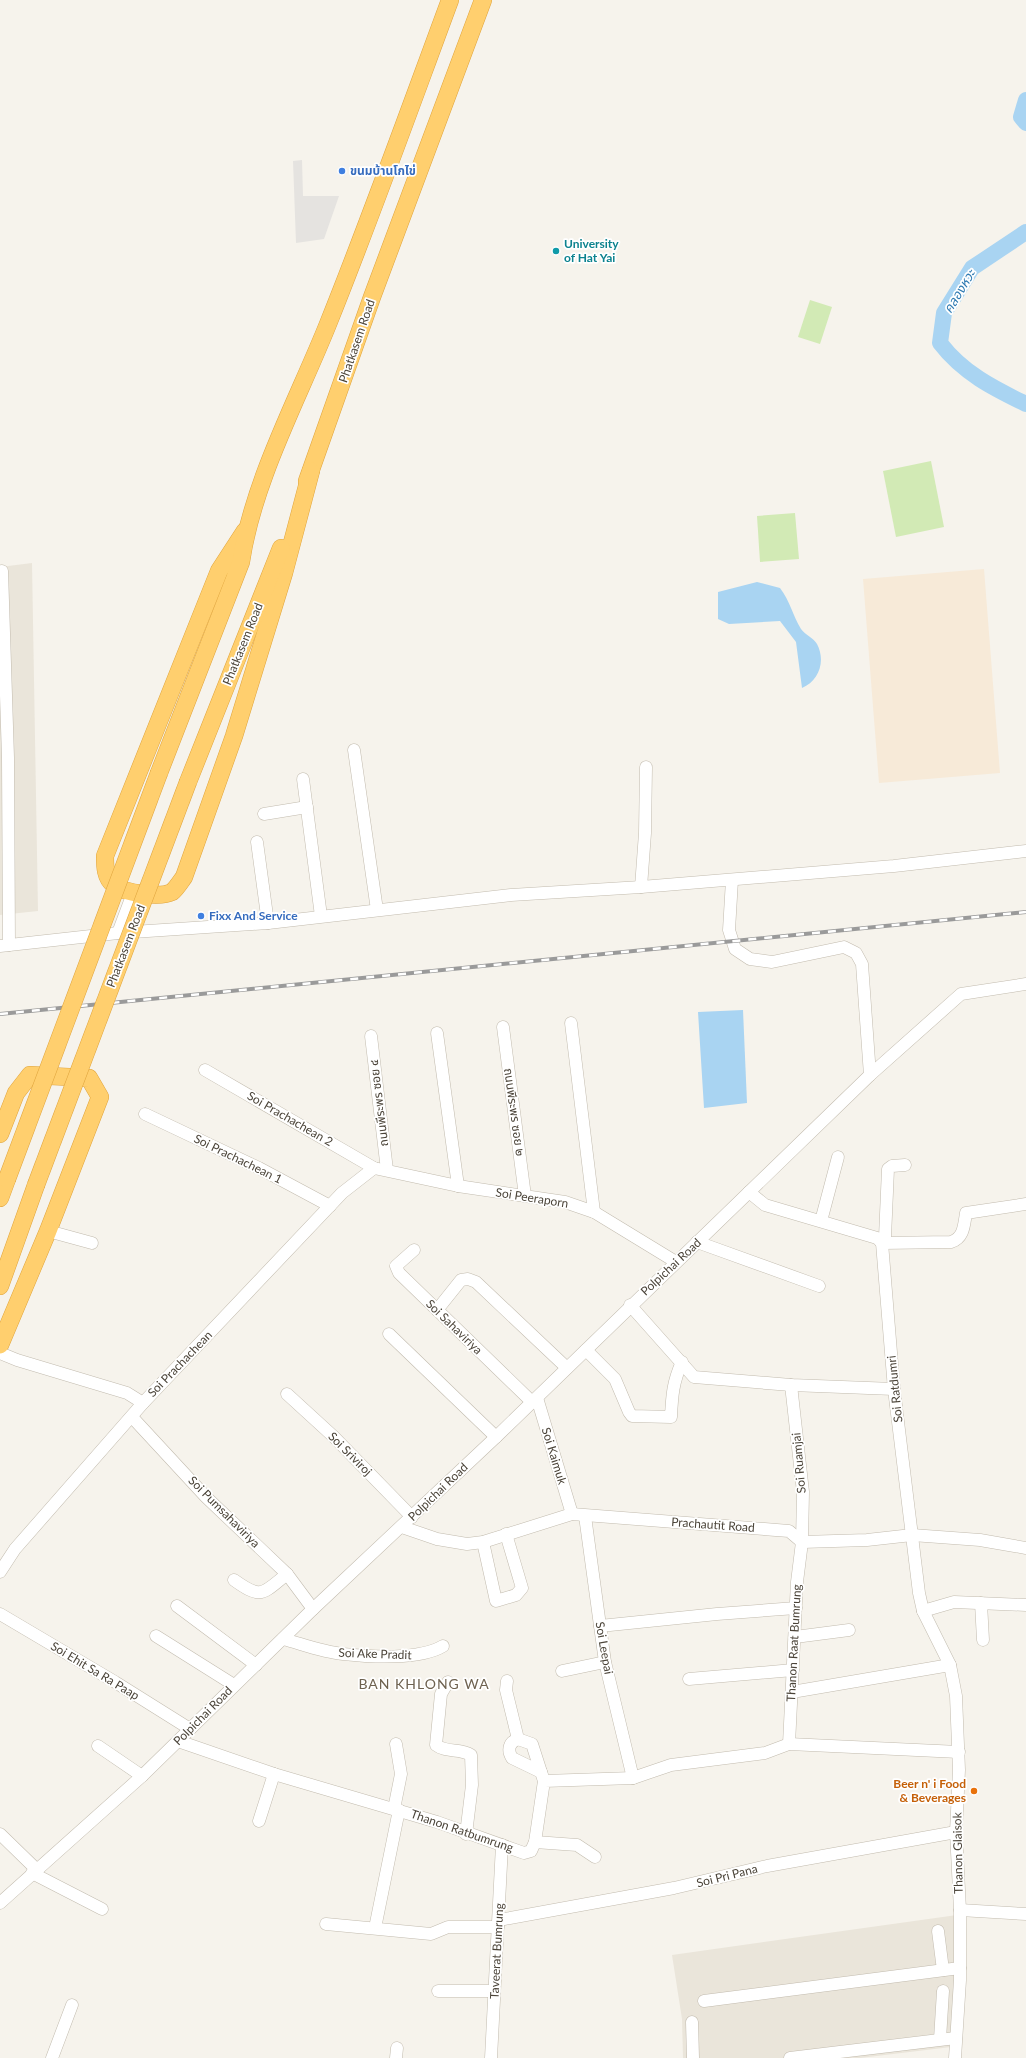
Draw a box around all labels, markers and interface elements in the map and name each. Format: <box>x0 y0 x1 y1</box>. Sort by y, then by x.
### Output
place label: ขนมบ้านโกไข่ <box>350 163 416 178</box>
marker: ขนมบ้านโกไข่ <box>337 166 347 176</box>
place label: University of Hat Yai <box>564 236 619 265</box>
marker: University of Hat Yai <box>551 246 561 256</box>
water label: คลองหวะ <box>940 265 979 316</box>
street label: Phatkasem Road <box>335 297 378 385</box>
street label: Phatkasem Road <box>219 601 266 687</box>
street label: Phatkasem Road <box>103 902 148 989</box>
place label: Fixx And Service <box>209 908 298 923</box>
marker: Fixx And Service <box>196 911 206 921</box>
street label: ถนนพีระพร ซอย ๔ <box>366 1059 391 1147</box>
street label: ถนนพีระพร ซอย ๒ <box>501 1067 528 1157</box>
street label: Soi Prachachean 2 <box>245 1088 336 1149</box>
street label: Soi Prachachean 1 <box>192 1131 285 1186</box>
street label: Soi Peeraporn <box>495 1184 570 1211</box>
street label: Polpichai Road <box>637 1235 704 1298</box>
street label: Soi Sahaviriya <box>423 1296 486 1357</box>
street label: Soi Prachachean <box>144 1327 215 1400</box>
street label: Soi Ratdumri <box>884 1355 905 1423</box>
street label: Soi Kaimuk <box>539 1426 570 1487</box>
street label: Soi Sriviroj <box>325 1429 375 1479</box>
street label: Soi Ruamjai <box>788 1432 809 1494</box>
street label: Polpichai Road <box>405 1459 471 1524</box>
street label: Soi Pumsahaviriya <box>185 1473 263 1551</box>
street label: Prachautit Road <box>671 1514 755 1535</box>
street label: Thanon Raat Bumrung <box>783 1584 804 1702</box>
street label: Soi Leepai <box>592 1620 617 1676</box>
street label: Soi Ehit Sa Ra Paap <box>48 1638 142 1703</box>
street label: Soi Ake Pradit <box>338 1645 413 1662</box>
district label: BAN KHLONG WA <box>358 1675 490 1692</box>
street label: Polpichai Road <box>170 1683 235 1748</box>
place label: Beer n' i Food & Beverages <box>893 1776 966 1805</box>
marker: Beer n' i Food & Beverages <box>969 1786 979 1796</box>
street label: Thanon Ratbumrung <box>409 1806 516 1855</box>
street label: Thanon Glaisok <box>949 1811 966 1894</box>
street label: Soi Pri Pana <box>695 1861 759 1890</box>
street label: Taveerat Bumrung <box>486 1903 507 1999</box>

